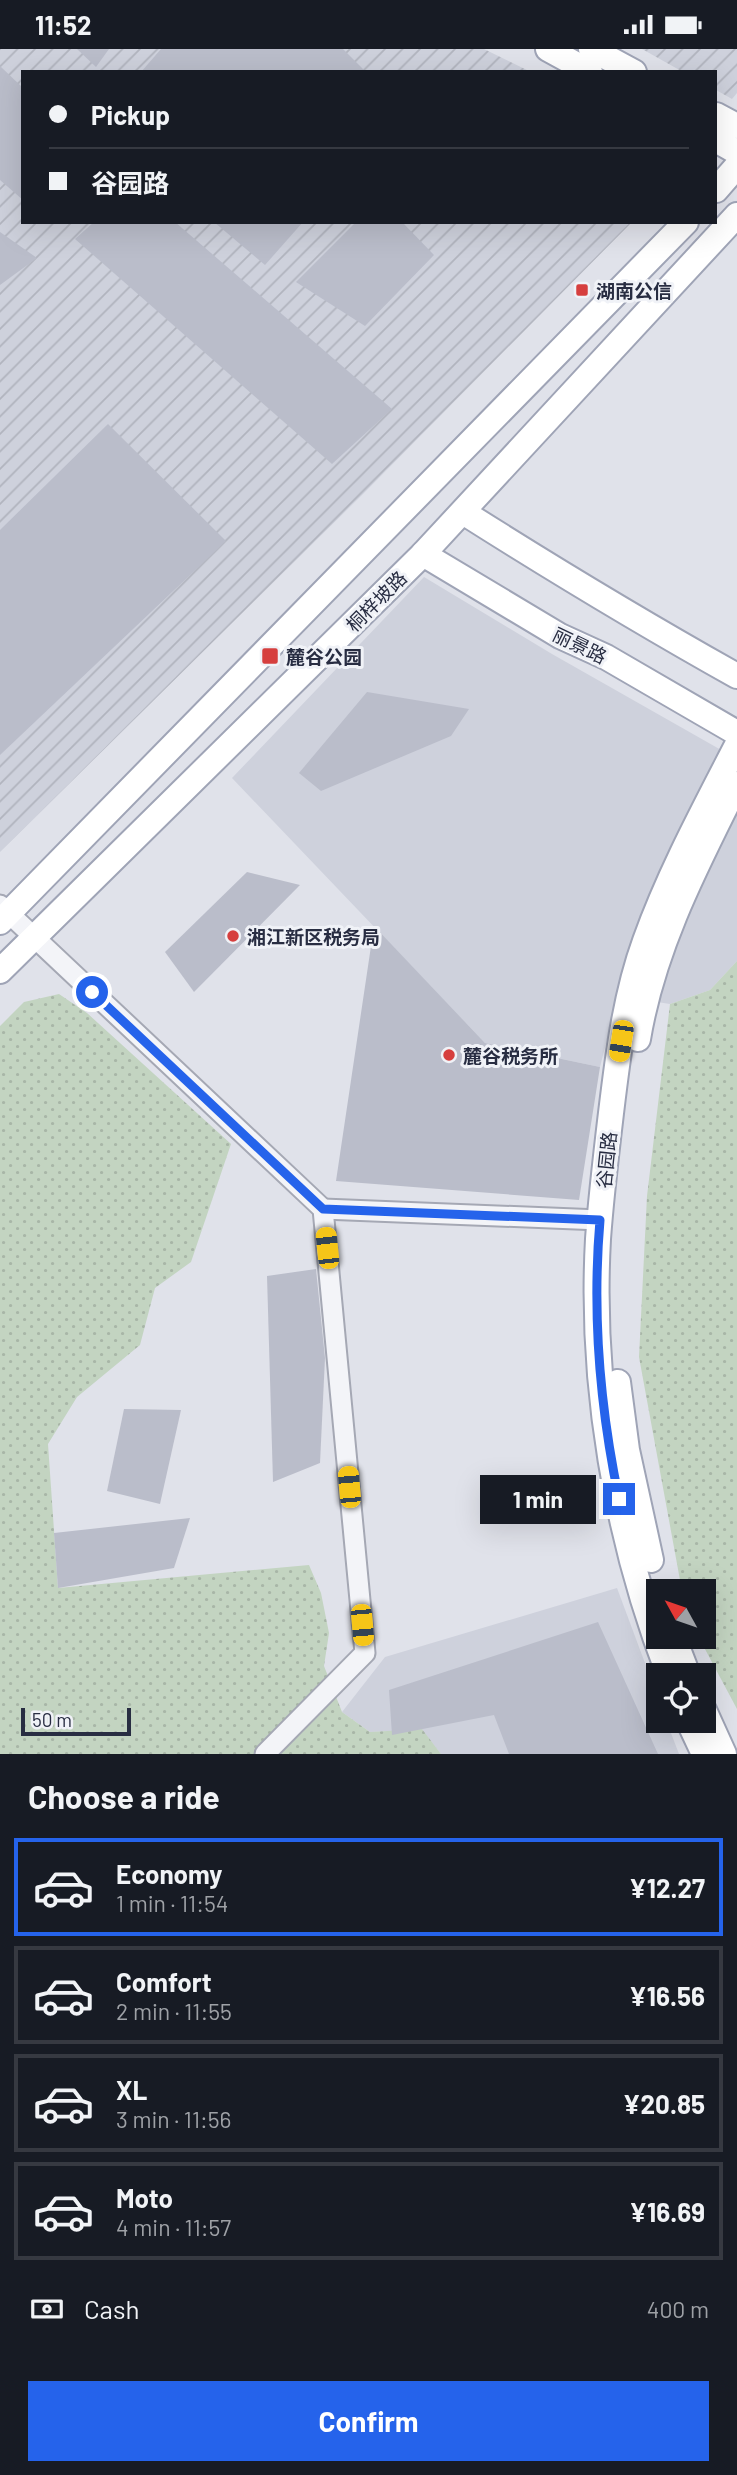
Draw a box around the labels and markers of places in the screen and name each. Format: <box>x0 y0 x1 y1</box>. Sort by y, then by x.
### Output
place label: 湖南公信 <box>596 279 672 302</box>
marker: 湖南公信 <box>574 282 590 298</box>
place label: 麓谷公园 <box>286 645 362 668</box>
marker: 麓谷公园 <box>260 646 280 666</box>
place label: 湘江新区税务局 <box>247 925 380 948</box>
marker: 湘江新区税务局 <box>225 928 241 944</box>
place label: 麓谷税务所 <box>463 1044 558 1067</box>
marker: 麓谷税务所 <box>441 1047 457 1063</box>

